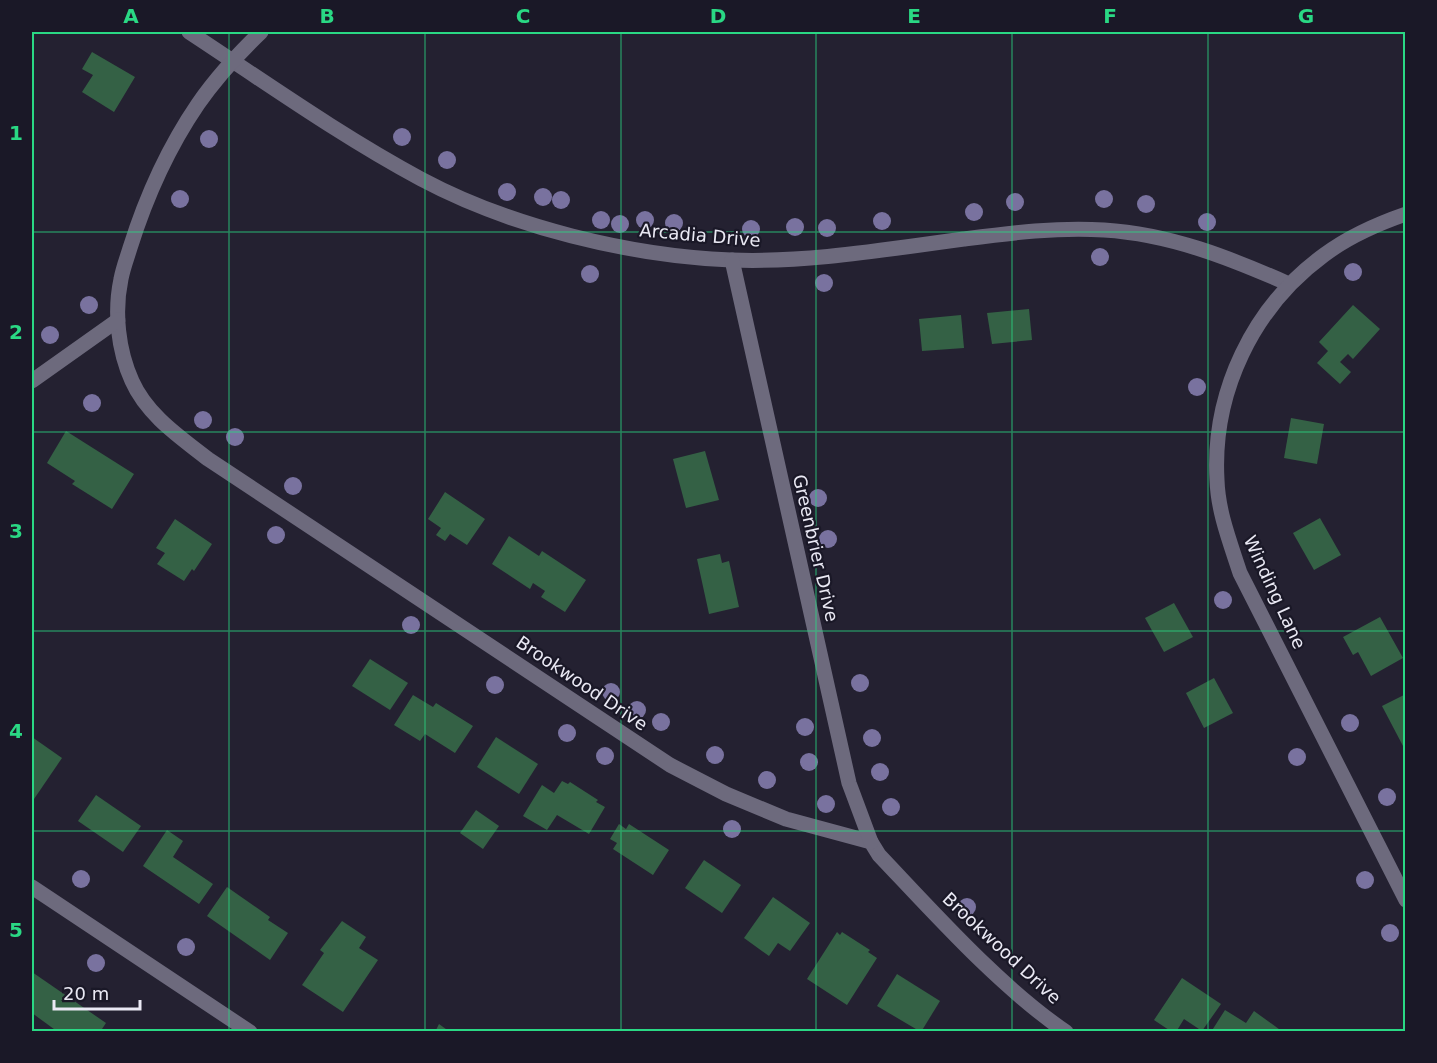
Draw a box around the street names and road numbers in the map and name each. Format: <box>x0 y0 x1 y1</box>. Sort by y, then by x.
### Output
street label: Arcadia Drive <box>639 219 761 251</box>
street label: Greenbrier Drive <box>789 472 843 624</box>
street label: Winding Lane <box>1240 532 1310 652</box>
street label: Brookwood Drive <box>512 631 652 735</box>
street label: Brookwood Drive <box>939 888 1065 1008</box>

